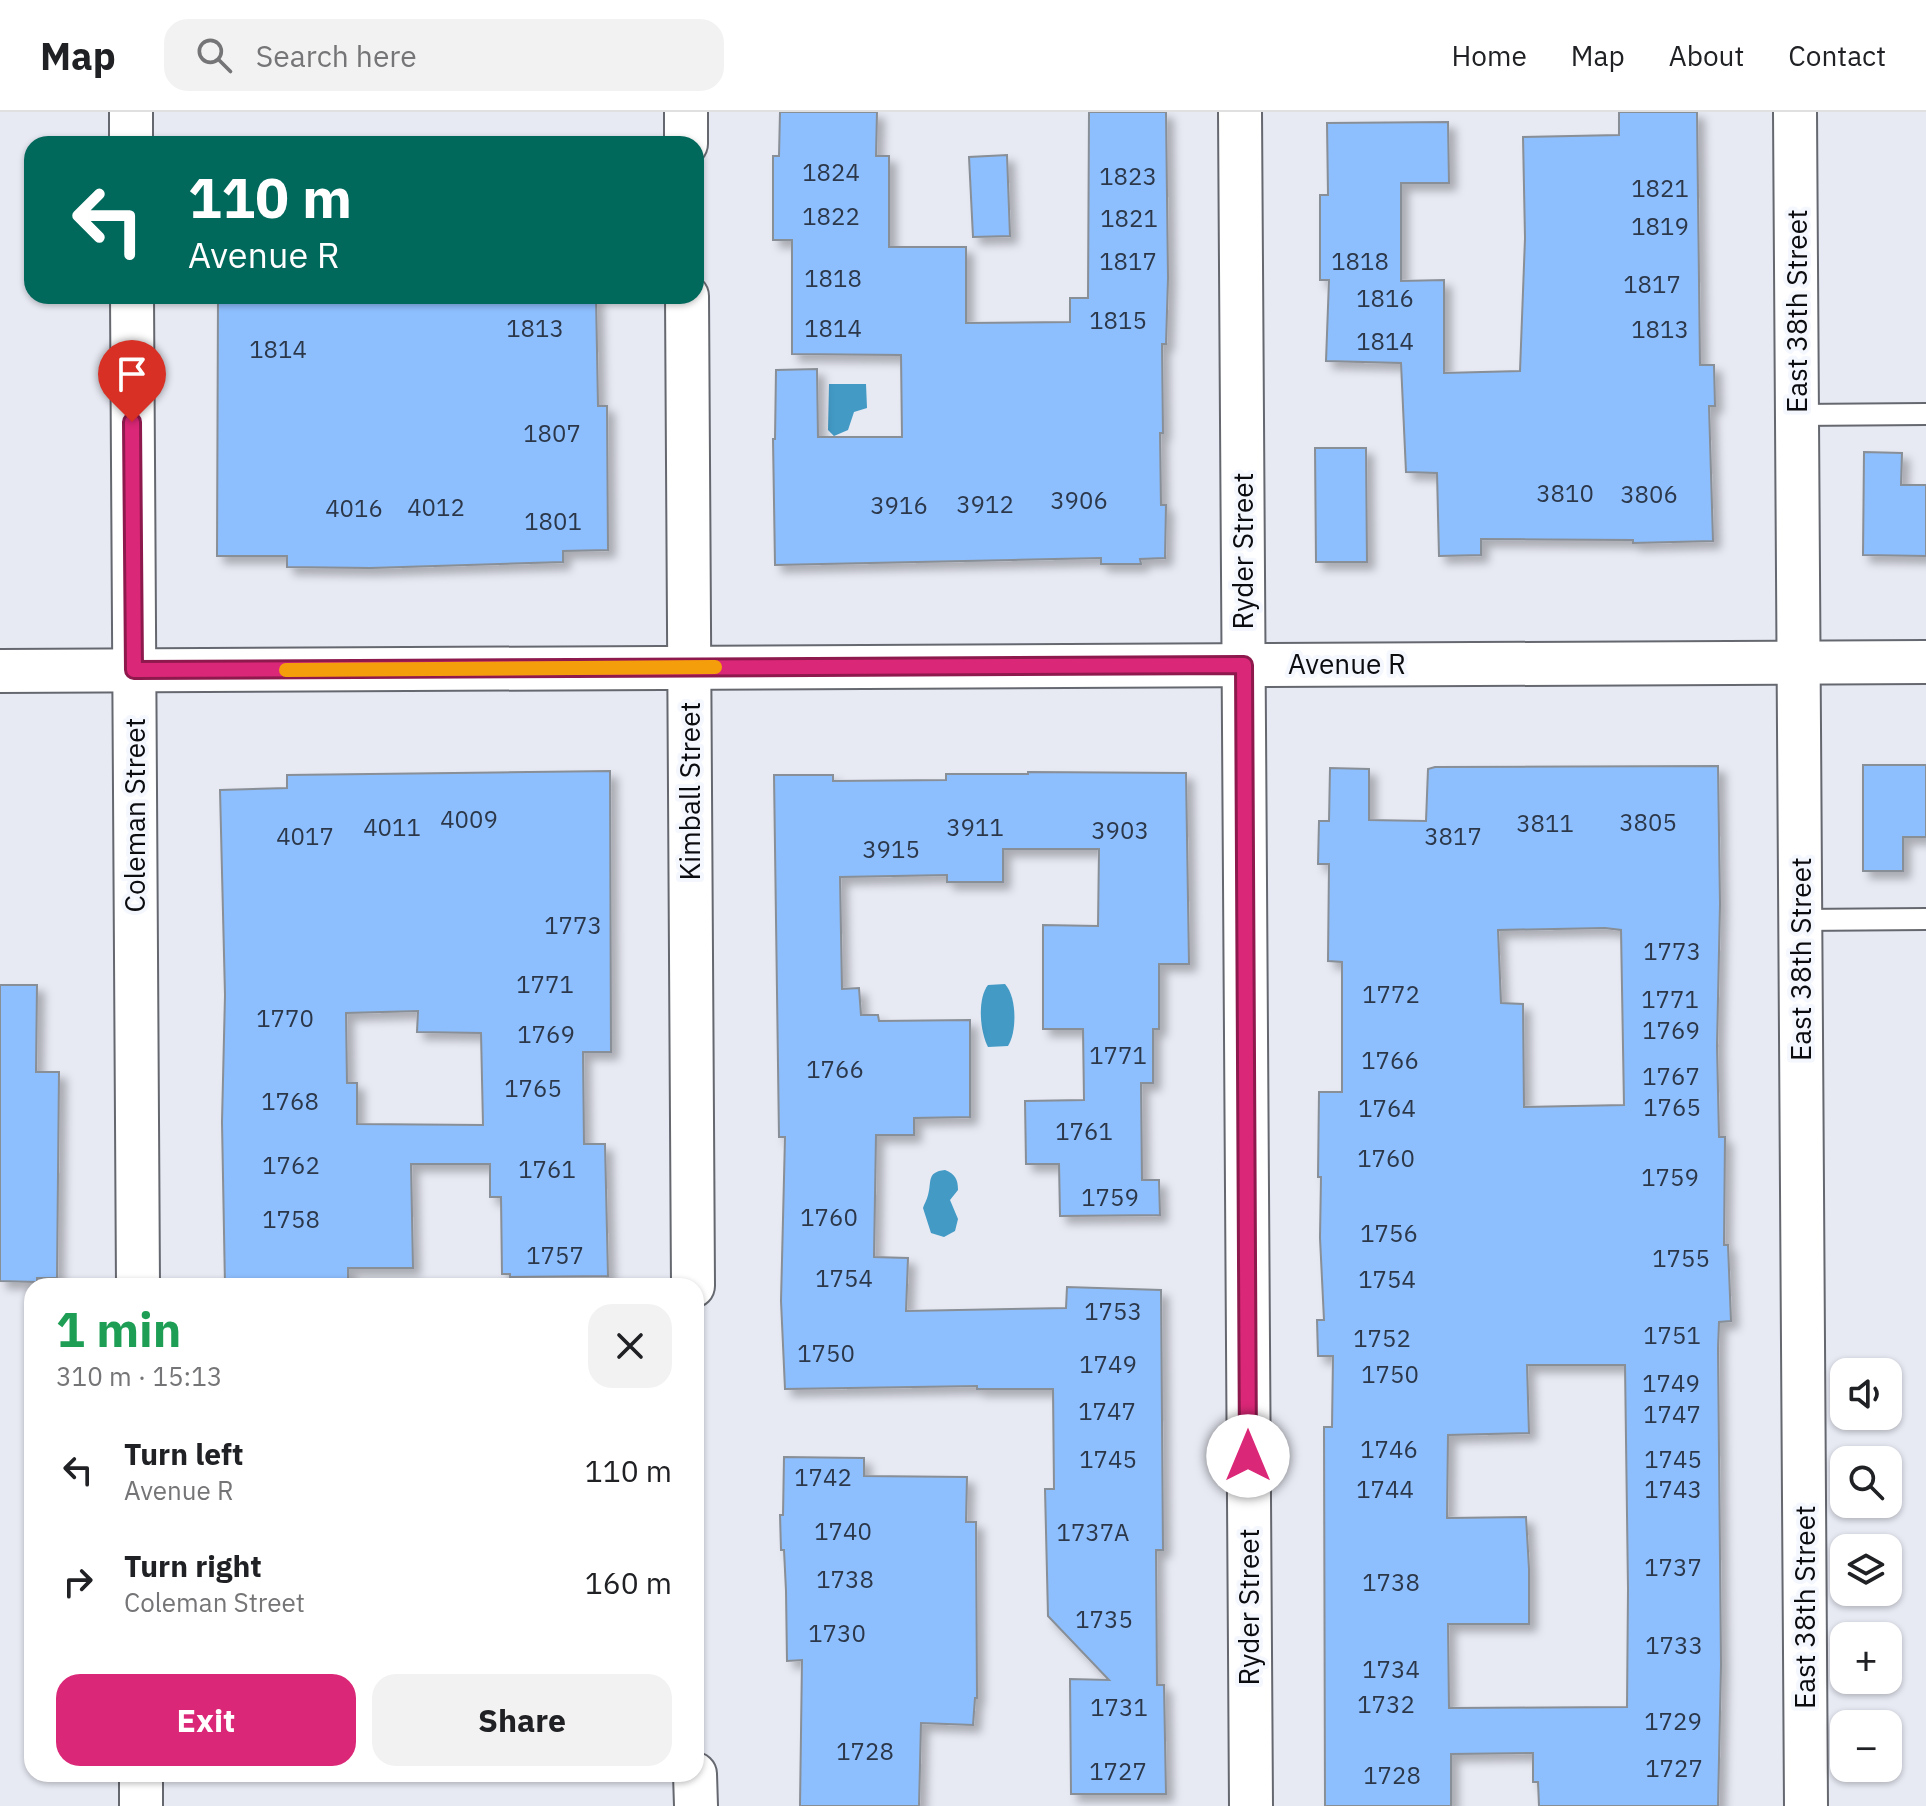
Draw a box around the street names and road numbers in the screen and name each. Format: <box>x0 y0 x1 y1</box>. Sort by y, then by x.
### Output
street label: East 38th Street <box>1778 209 1815 413</box>
street label: Ryder Street <box>1224 473 1261 629</box>
street label: Avenue R <box>1288 645 1406 682</box>
street label: Kimball Street <box>671 702 708 880</box>
street label: Coleman Street <box>116 718 153 912</box>
street label: East 38th Street <box>1782 857 1819 1061</box>
street label: East 38th Street <box>1786 1505 1823 1709</box>
street label: Ryder Street <box>1230 1529 1267 1685</box>

